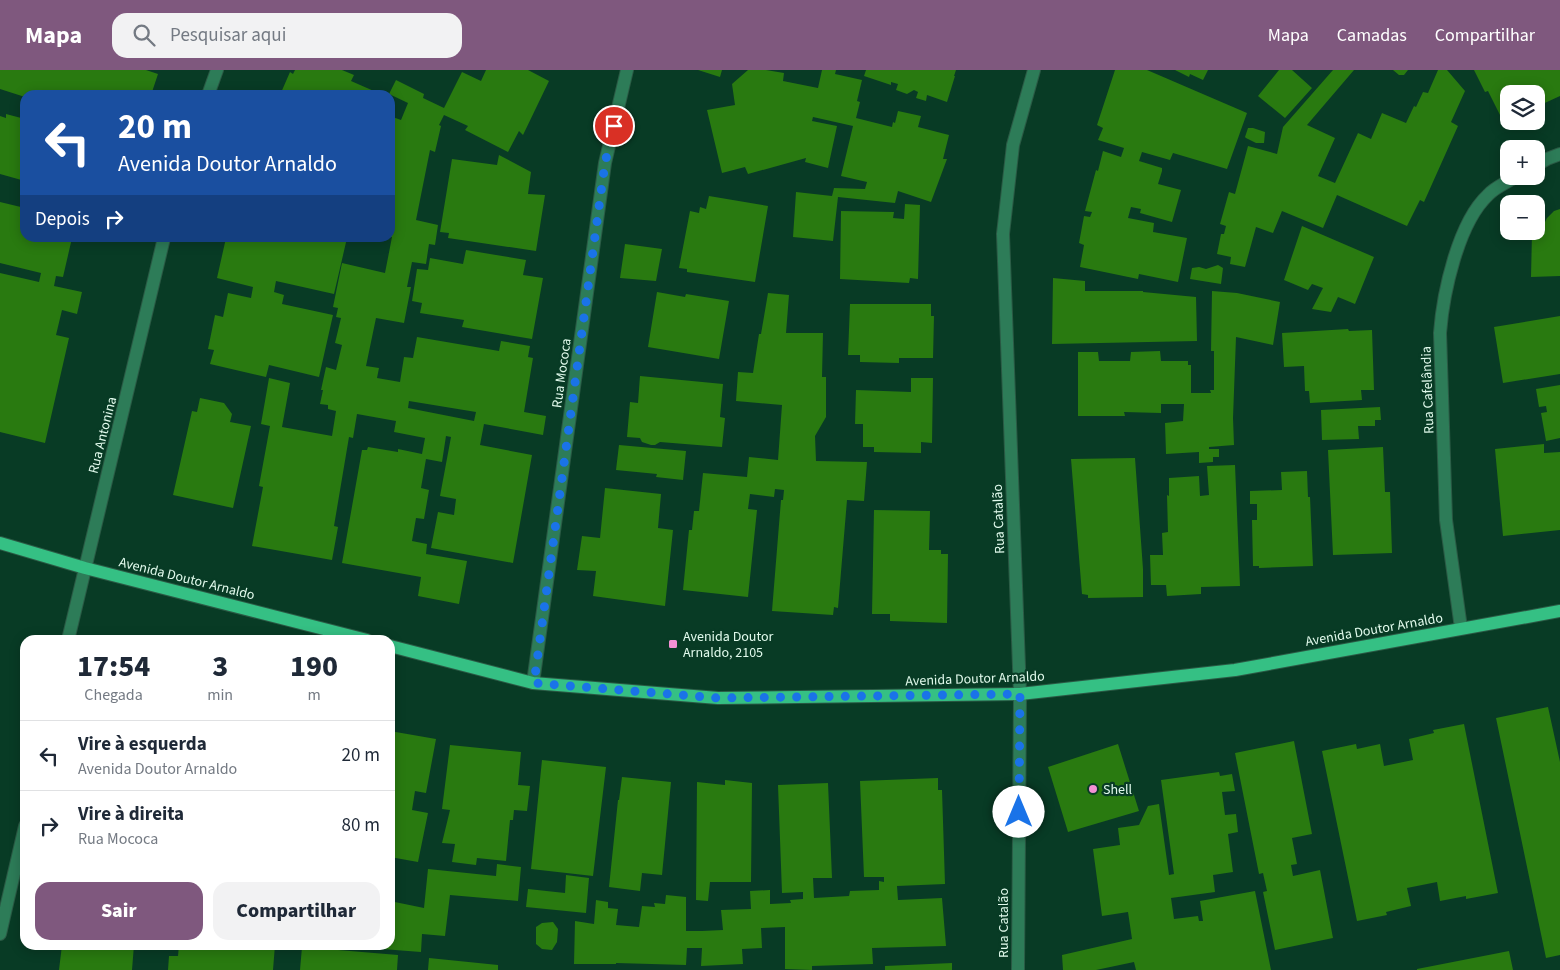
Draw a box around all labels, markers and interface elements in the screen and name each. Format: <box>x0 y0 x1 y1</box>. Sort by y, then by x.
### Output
search box <box>112 13 462 58</box>
text: Mapa <box>25 18 82 53</box>
icon: search <box>130 21 158 49</box>
text: Pesquisar aqui <box>170 22 286 49</box>
text: Mapa <box>1268 23 1309 48</box>
text: Camadas <box>1337 23 1407 48</box>
text: Compartilhar <box>1435 23 1535 48</box>
map controls <box>1500 85 1545 240</box>
button: layers <box>1500 85 1545 130</box>
text: 20 m <box>118 102 192 152</box>
pin <box>593 105 635 147</box>
icon: left <box>35 110 100 175</box>
icon: arrive <box>600 112 628 140</box>
button: + <box>1500 140 1545 185</box>
text: Avenida Doutor Arnaldo <box>118 148 337 180</box>
button: − <box>1500 195 1545 240</box>
icon: right <box>100 205 128 233</box>
text: Depois <box>35 206 90 233</box>
street label: Rua Mococa <box>547 337 577 409</box>
street label: Rua Cafelândia <box>1416 346 1440 434</box>
street label: Rua Antonina <box>84 395 122 476</box>
street label: Rua Catalão <box>988 484 1010 554</box>
street label: Avenida Doutor Arnaldo <box>117 552 257 606</box>
street label: Avenida Doutor Arnaldo <box>1304 608 1445 652</box>
place label: Avenida Doutor Arnaldo, 2105 <box>683 627 774 663</box>
marker: Avenida Doutor Arnaldo, 2105 <box>667 638 679 650</box>
text: 17:54 <box>77 645 150 688</box>
text: 3 <box>212 645 228 688</box>
text: 190 <box>290 645 338 688</box>
street label: Avenida Doutor Arnaldo <box>905 667 1045 691</box>
text: Chegada <box>84 684 143 706</box>
text: min <box>207 684 233 706</box>
text: m <box>307 684 321 706</box>
text: Vire à esquerda <box>78 731 207 758</box>
icon: left <box>35 742 63 770</box>
text: 20 m <box>342 742 380 769</box>
text: Avenida Doutor Arnaldo <box>78 758 237 780</box>
place label: Shell <box>1103 780 1133 800</box>
marker: Shell <box>1087 783 1099 795</box>
position arrow <box>992 785 1044 837</box>
text: Vire à direita <box>78 801 184 828</box>
icon: right <box>35 812 63 840</box>
text: 80 m <box>342 812 380 839</box>
text: Rua Mococa <box>78 828 158 850</box>
button: Sair <box>35 882 203 940</box>
button: Compartilhar <box>213 882 380 940</box>
street label: Rua Catalão <box>994 888 1014 958</box>

